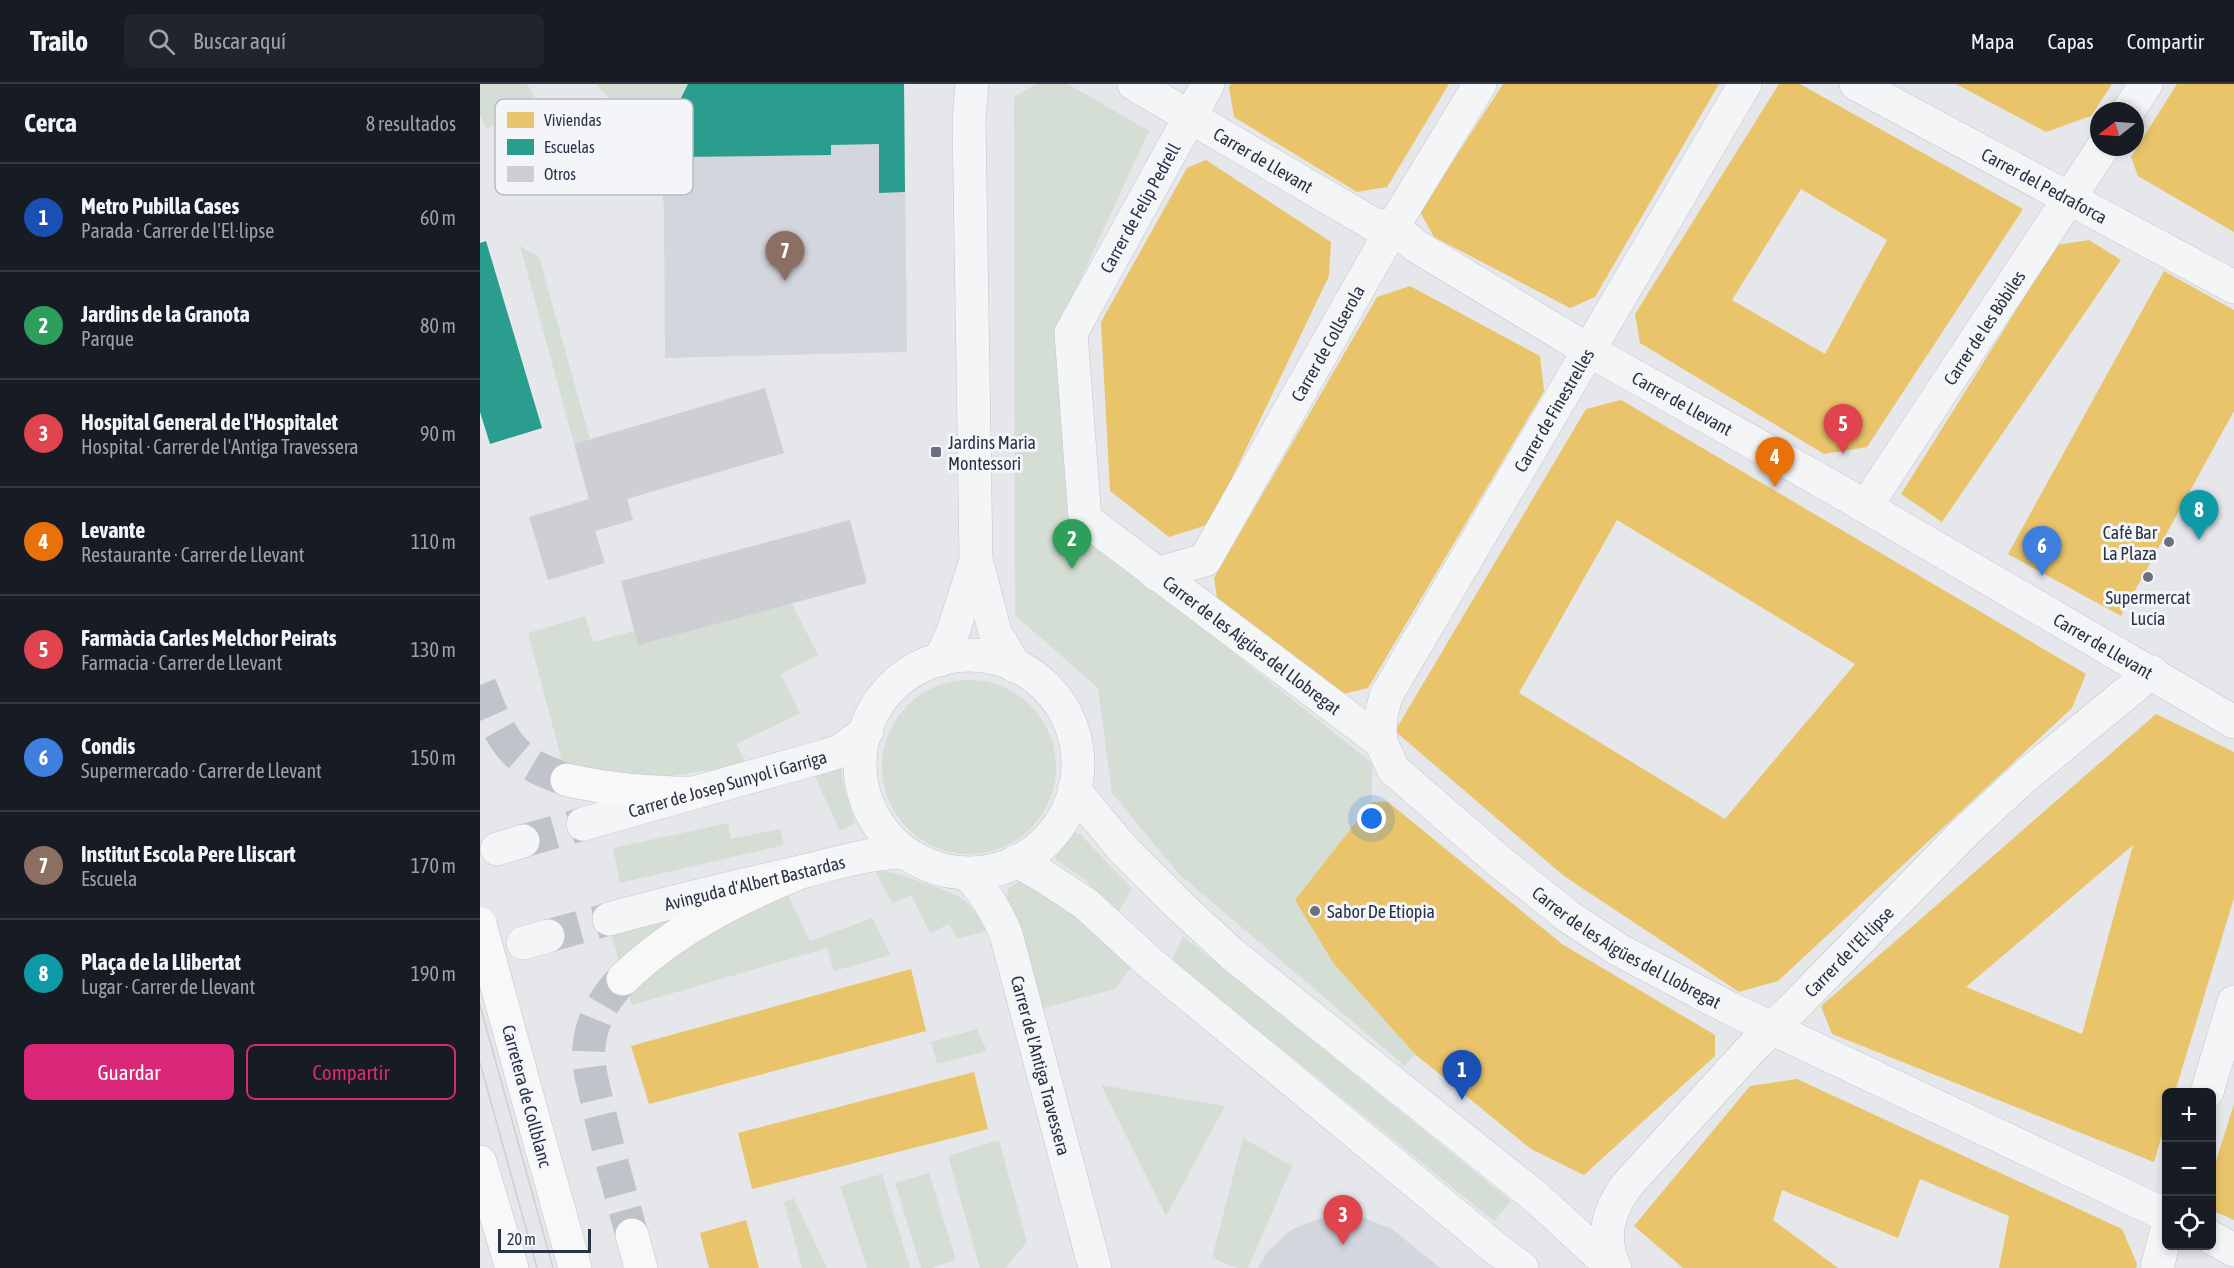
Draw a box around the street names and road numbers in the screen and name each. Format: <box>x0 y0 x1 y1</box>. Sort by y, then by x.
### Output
street label: Carrer de Llevant <box>1210 123 1317 197</box>
street label: Carrer de Felip Pedrell <box>1096 139 1185 277</box>
street label: Carrer del Pedraforca <box>1978 143 2111 227</box>
street label: Carrer de les Bòbiles <box>1939 266 2029 389</box>
street label: Carrer de Collserola <box>1286 281 1369 405</box>
street label: Carrer de Finestrelles <box>1509 345 1598 476</box>
street label: Carrer de Llevant <box>1629 367 1736 439</box>
street label: Carrer de les Aigües del Llobregat <box>1159 571 1345 719</box>
street label: Carrer de Llevant <box>2050 608 2157 683</box>
street label: Carrer de Josep Sunyol i Garriga <box>626 746 829 821</box>
street label: Avinguda d'Albert Bastardas <box>662 851 847 914</box>
street label: Carrer de les Aigües del Llobregat <box>1528 882 1725 1012</box>
street label: Carrer de l'El·lipse <box>1800 902 1897 1001</box>
street label: Carrer de l'Antiga Travessera <box>1007 973 1075 1157</box>
street label: Carretera de Collblanc <box>498 1022 556 1170</box>

